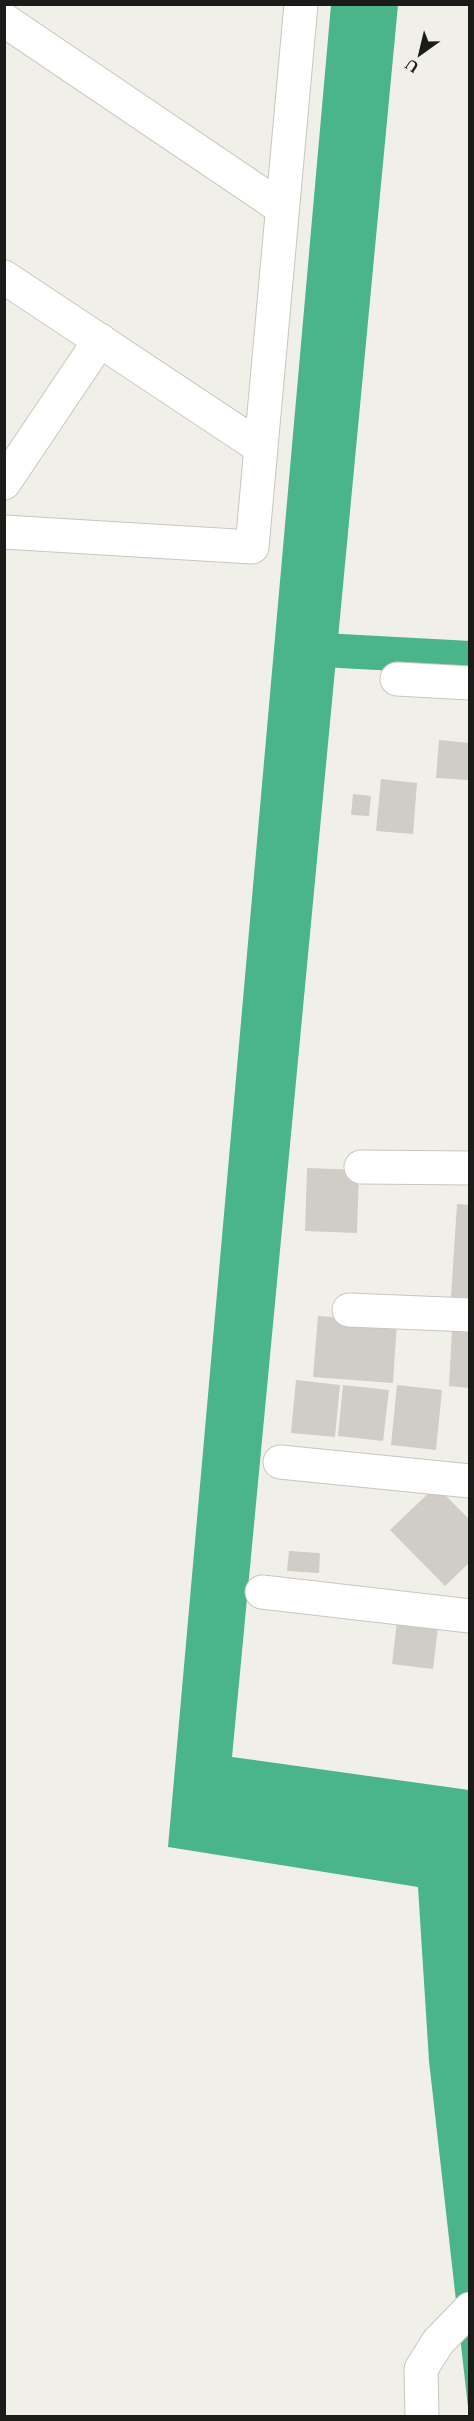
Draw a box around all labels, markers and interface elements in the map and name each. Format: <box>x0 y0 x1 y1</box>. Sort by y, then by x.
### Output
north arrow <box>390 24 450 84</box>
text: U <box>400 52 424 79</box>

